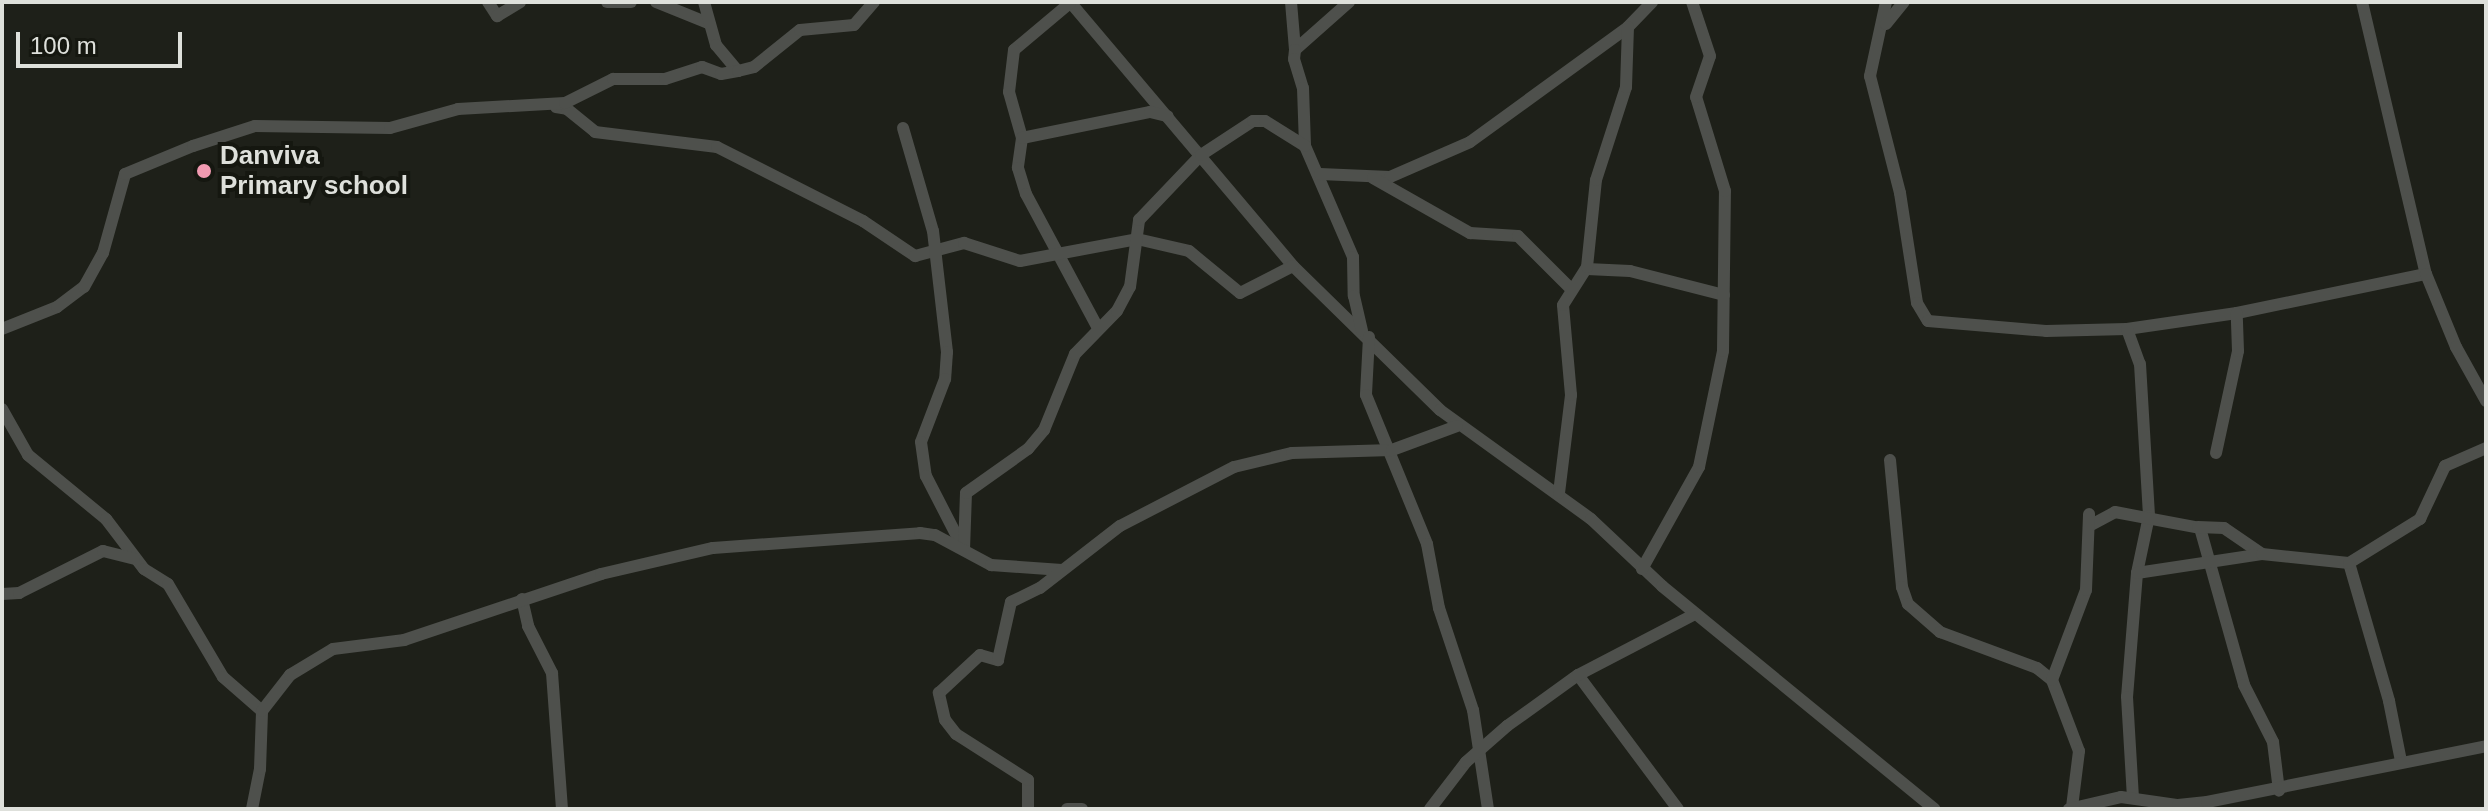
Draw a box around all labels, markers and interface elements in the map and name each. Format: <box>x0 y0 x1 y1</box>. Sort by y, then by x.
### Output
scale bar <box>20 16 186 66</box>
text: 100 m <box>30 32 97 59</box>
place label: Danviva Primary school <box>220 140 408 202</box>
marker: Danviva Primary school <box>195 162 213 180</box>

